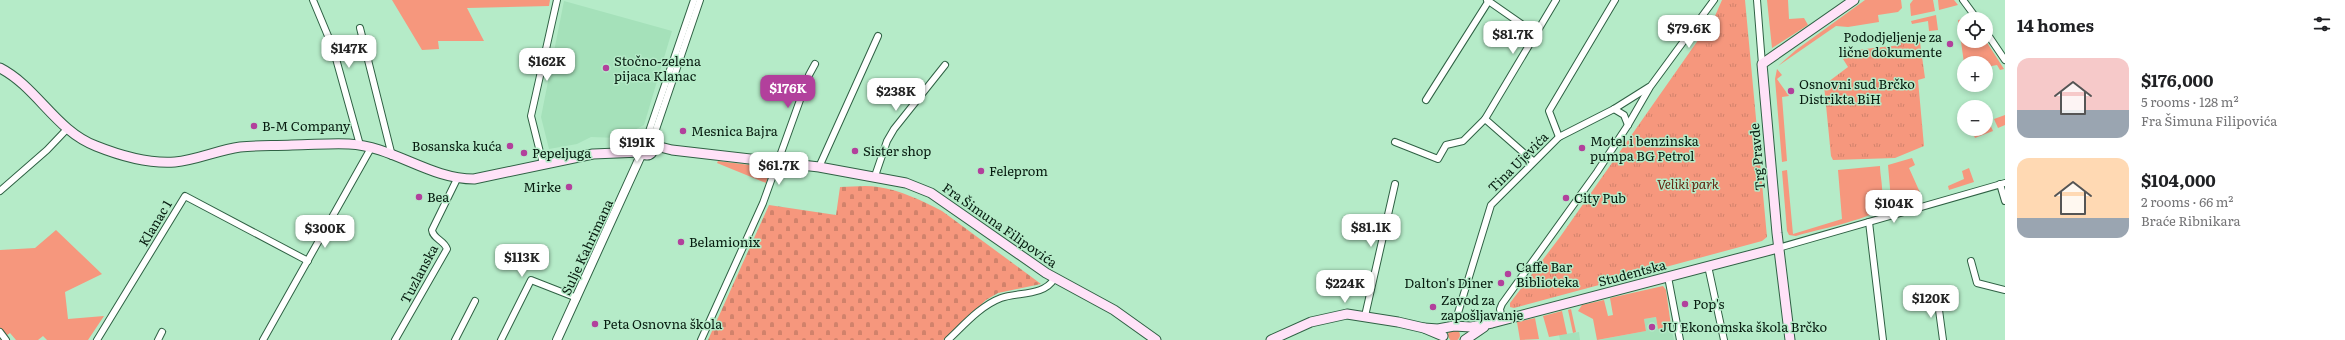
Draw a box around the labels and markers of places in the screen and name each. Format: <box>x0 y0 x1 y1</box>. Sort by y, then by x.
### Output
pin: $79.6K <box>1656 15 1722 49</box>
pin: $81.7K <box>1480 21 1546 55</box>
place label: Pododjeljenje za lične dokumente <box>1838 27 1942 61</box>
pin: $147K <box>321 35 377 69</box>
marker: Pododjeljenje za lične dokumente <box>1945 39 1955 49</box>
pin: $162K <box>519 48 575 82</box>
place label: Stočno-zelena pijaca Klanac <box>614 51 701 85</box>
marker: Stočno-zelena pijaca Klanac <box>601 63 611 73</box>
place label: Osnovni sud Brčko Distrikta BiH <box>1799 74 1915 108</box>
pin: $176K <box>760 75 816 109</box>
pin: $238K <box>868 78 924 112</box>
marker: Osnovni sud Brčko Distrikta BiH <box>1786 86 1796 96</box>
place label: B-M Company <box>262 116 351 135</box>
marker: B-M Company <box>249 121 259 131</box>
place label: Mesnica Bajra <box>691 121 778 140</box>
marker: Mesnica Bajra <box>678 126 688 136</box>
pin: $191K <box>609 129 665 163</box>
place label: Motel i benzinska pumpa BG Petrol <box>1590 131 1699 165</box>
place label: Bosanska kuća <box>412 136 502 155</box>
marker: Bosanska kuća <box>505 141 515 151</box>
place label: Sister shop <box>863 141 931 160</box>
place label: Pepeljuga <box>532 143 591 162</box>
marker: Motel i benzinska pumpa BG Petrol <box>1577 143 1587 153</box>
marker: Sister shop <box>850 146 860 156</box>
marker: Pepeljuga <box>519 148 529 158</box>
pin: $61.7K <box>746 152 812 186</box>
place label: Feleprom <box>989 161 1048 180</box>
marker: Feleprom <box>976 166 986 176</box>
place label: Mirke <box>523 177 561 196</box>
marker: Mirke <box>564 182 574 192</box>
place label: Bea <box>427 187 449 206</box>
place label: City Pub <box>1574 188 1626 207</box>
pin: $104K <box>1866 190 1922 224</box>
marker: Bea <box>414 192 424 202</box>
marker: City Pub <box>1561 193 1571 203</box>
pin: $81.1K <box>1338 214 1404 248</box>
pin: $300K <box>297 215 353 249</box>
place label: Belamionix <box>689 232 761 251</box>
marker: Belamionix <box>676 237 686 247</box>
pin: $113K <box>494 244 550 278</box>
place label: Caffe Bar Biblioteka <box>1516 257 1579 291</box>
marker: Caffe Bar Biblioteka <box>1503 269 1513 279</box>
pin: $224K <box>1317 270 1373 304</box>
place label: Dalton's Diner <box>1404 273 1494 292</box>
marker: Dalton's Diner <box>1496 278 1506 288</box>
pin: $120K <box>1903 285 1959 319</box>
place label: Zavod za zapošljavanje <box>1441 290 1524 324</box>
place label: Pop's <box>1693 294 1725 313</box>
marker: Pop's <box>1680 299 1690 309</box>
marker: Zavod za zapošljavanje <box>1428 302 1438 312</box>
place label: Peta Osnovna škola <box>603 314 722 333</box>
place label: JU Ekonomska škola Brčko <box>1660 317 1828 336</box>
marker: Peta Osnovna škola <box>590 319 600 329</box>
marker: JU Ekonomska škola Brčko <box>1647 322 1657 332</box>

